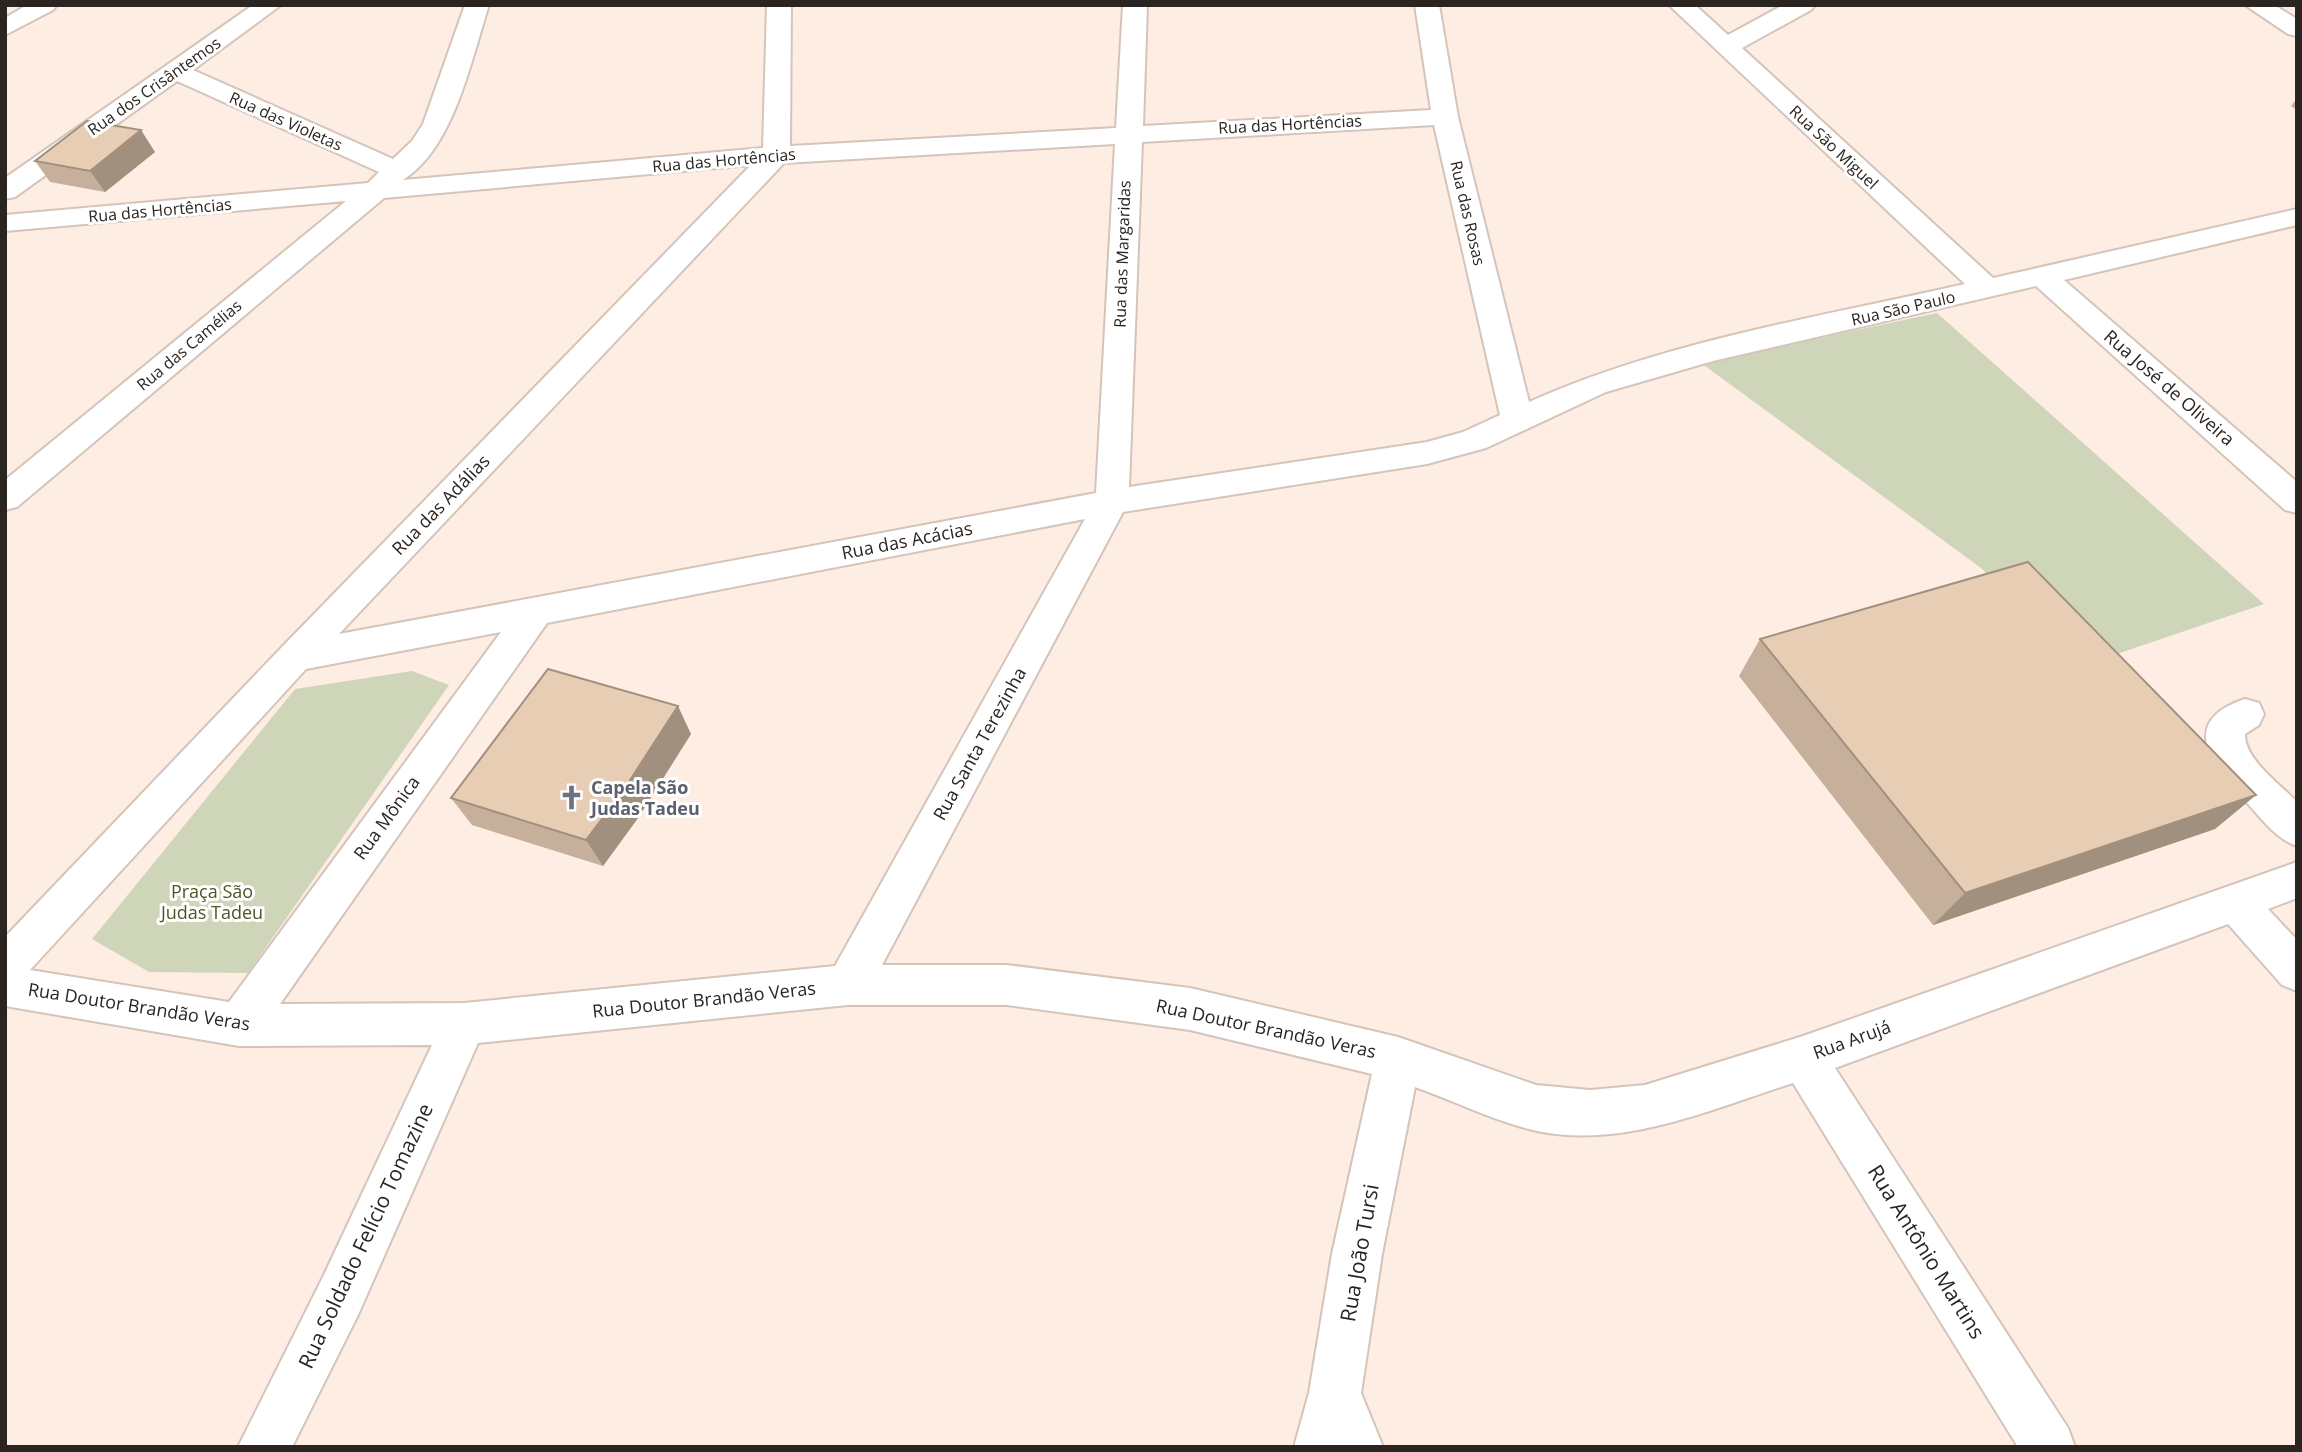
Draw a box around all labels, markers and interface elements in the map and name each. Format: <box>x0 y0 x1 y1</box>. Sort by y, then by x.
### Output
street label: Rua dos Crisântemos <box>83 32 225 140</box>
street label: Rua das Violetas <box>226 86 346 156</box>
street label: Rua São Miguel <box>1785 100 1883 194</box>
street label: Rua das Hortências <box>1218 109 1362 139</box>
street label: Rua das Hortências <box>651 143 797 177</box>
street label: Rua das Rosas <box>1445 158 1491 268</box>
street label: Rua das Margaridas <box>1108 180 1136 328</box>
street label: Rua das Hortências <box>87 193 233 227</box>
street label: Rua São Paulo <box>1849 285 1957 331</box>
street label: Rua das Camélias <box>132 295 246 395</box>
street label: Rua José de Oliveira <box>2099 324 2240 451</box>
street label: Rua das Adálias <box>386 449 494 560</box>
street label: Rua das Acácias <box>839 516 974 564</box>
street label: Rua Santa Terezinha <box>927 663 1031 824</box>
street label: Rua Mônica <box>348 771 425 864</box>
place label: Capela São Judas Tadeu <box>589 775 700 820</box>
church icon: Capela São Judas Tadeu <box>557 784 585 812</box>
park label: Praça São Judas Tadeu <box>159 879 263 924</box>
street label: Rua Doutor Brandão Veras <box>591 975 817 1023</box>
street label: Rua Doutor Brandão Veras <box>26 977 252 1035</box>
street label: Rua Doutor Brandão Veras <box>1154 993 1378 1063</box>
street label: Rua Arujá <box>1809 1014 1894 1064</box>
street label: Rua Soldado Felício Tomazine <box>291 1098 439 1373</box>
street label: Rua Antônio Martins <box>1862 1159 1992 1344</box>
street label: Rua João Tursi <box>1333 1182 1385 1324</box>

